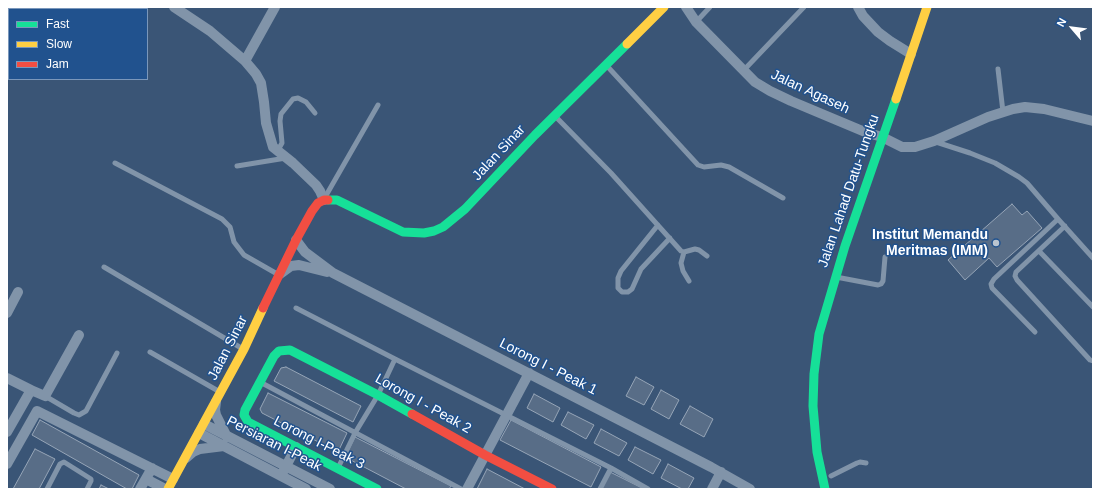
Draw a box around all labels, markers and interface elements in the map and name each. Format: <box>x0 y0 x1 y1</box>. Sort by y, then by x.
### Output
legend <box>8 8 148 80</box>
north arrow <box>1052 8 1092 48</box>
text: N <box>1054 16 1069 29</box>
text: Fast <box>46 17 69 31</box>
text: Slow <box>46 37 72 51</box>
text: Jam <box>46 57 69 71</box>
street label: Jalan Agaseh <box>768 66 852 118</box>
street label: Jalan Lahad Datu-Tungku <box>815 112 883 270</box>
street label: Jalan Sinar <box>469 122 529 184</box>
place label: Institut Memandu Meritmas (IMM) <box>872 227 988 260</box>
marker: Institut Memandu Meritmas (IMM) <box>991 238 1001 248</box>
street label: Jalan Sinar <box>205 313 251 383</box>
street label: Lorong I - Peak 1 <box>496 335 600 399</box>
street label: Lorong I - Peak 2 <box>372 371 474 437</box>
street label: Persiaran I-Peak <box>224 413 324 475</box>
street label: Lorong I-Peak 3 <box>271 413 367 473</box>

